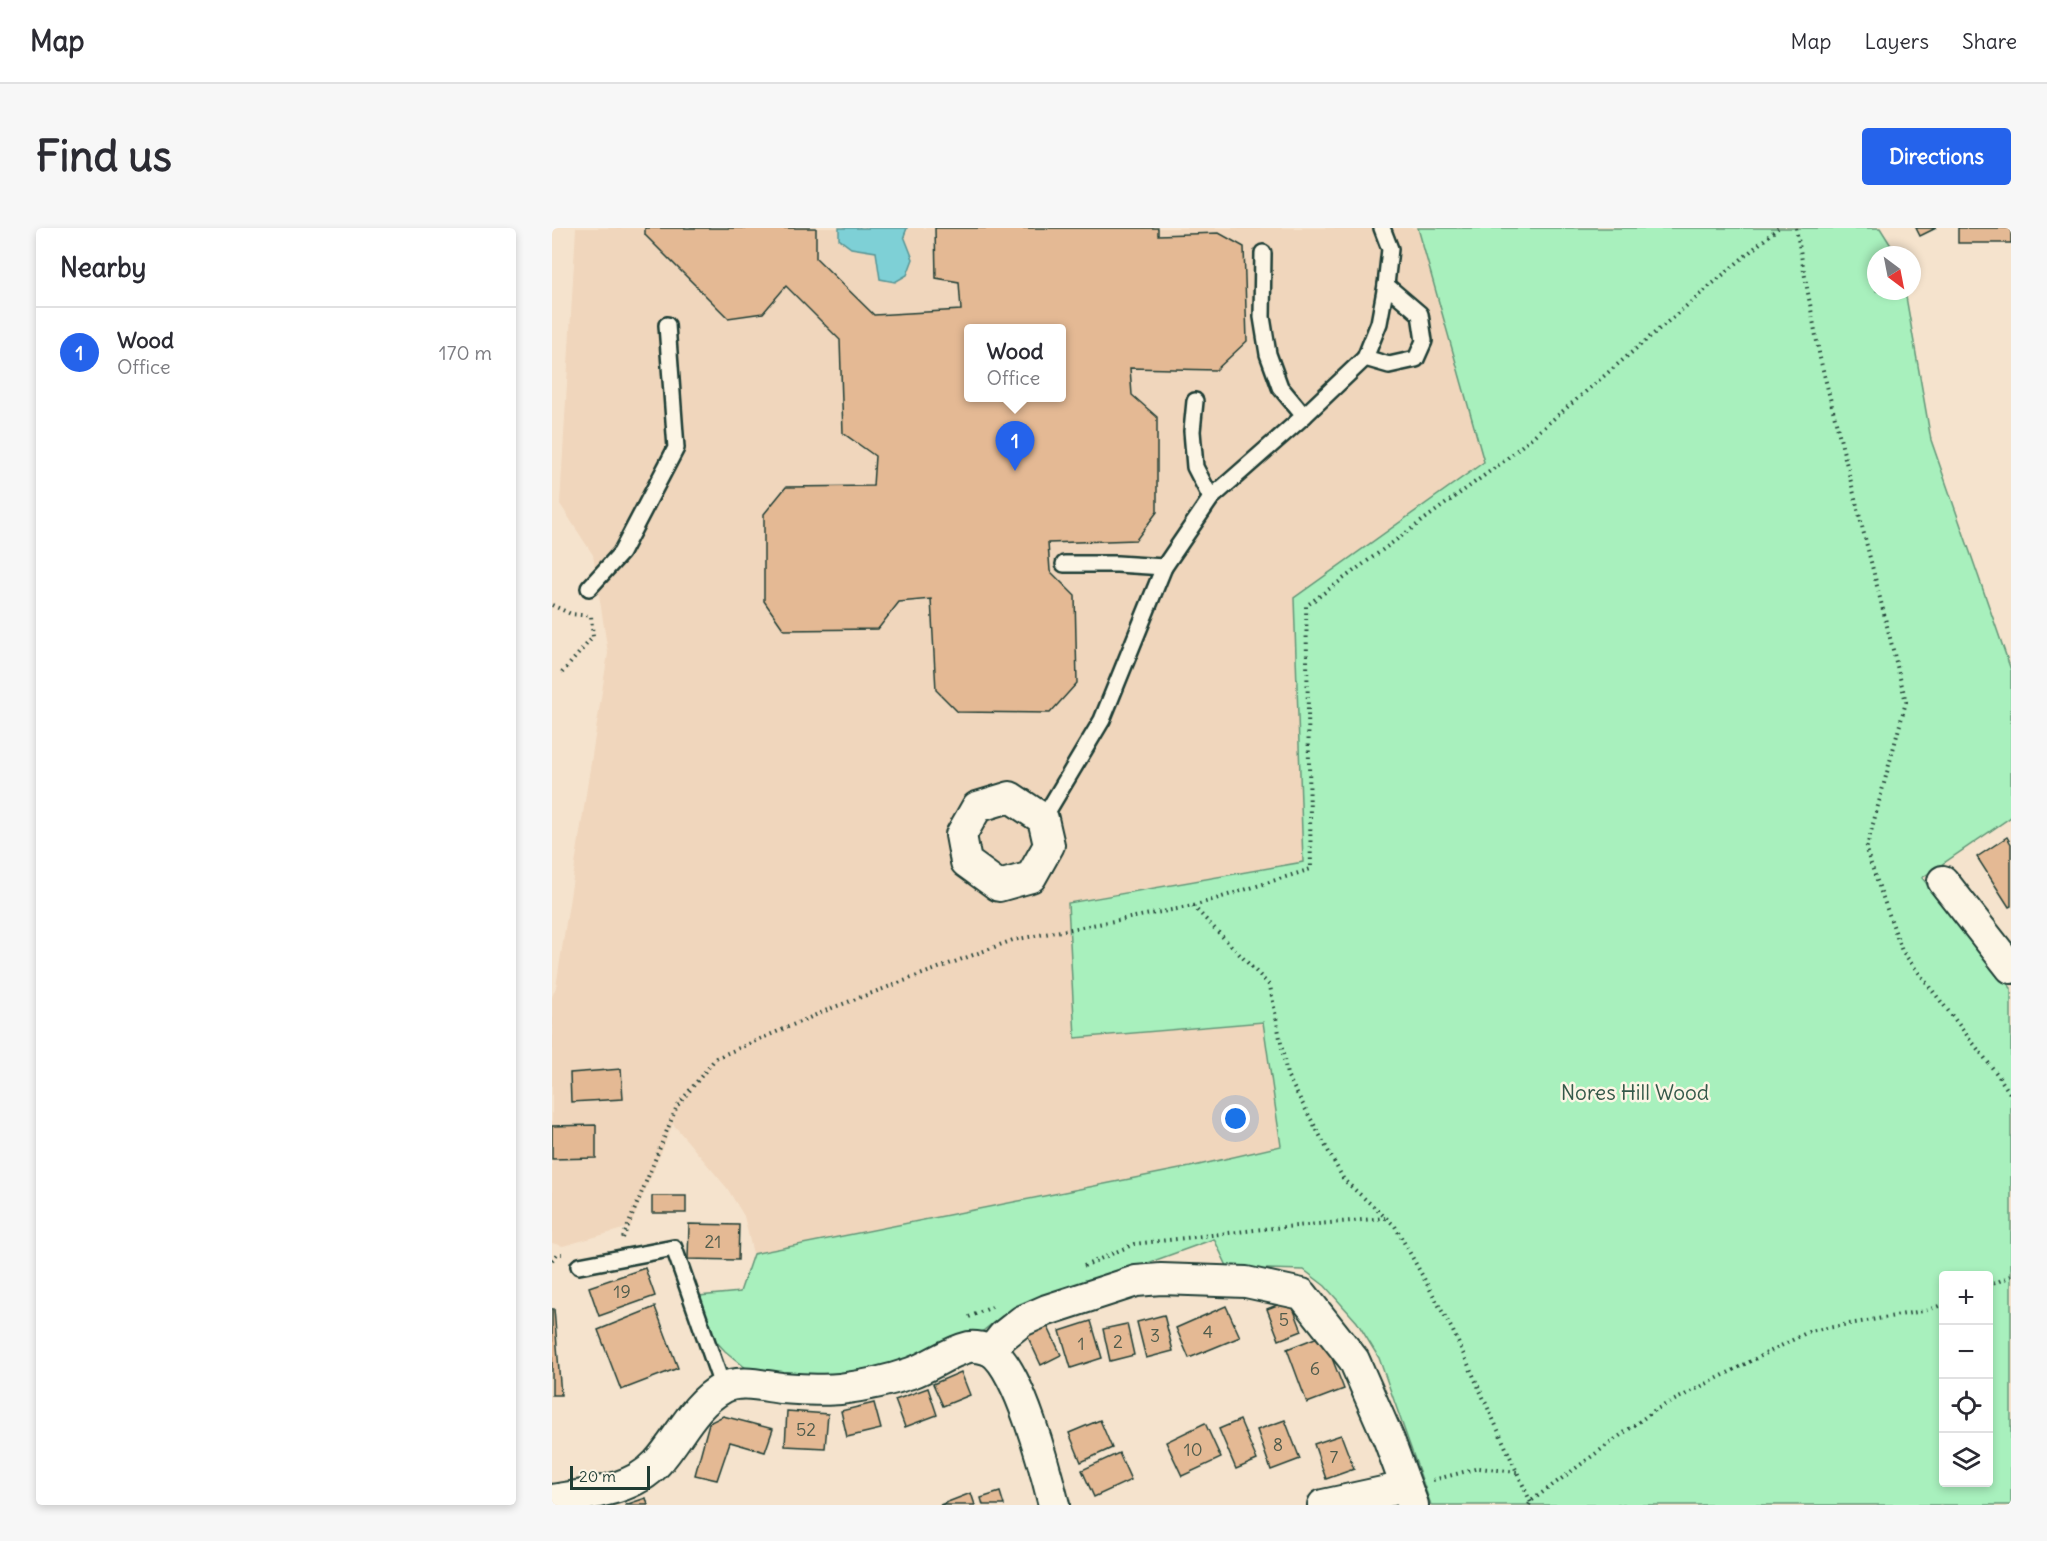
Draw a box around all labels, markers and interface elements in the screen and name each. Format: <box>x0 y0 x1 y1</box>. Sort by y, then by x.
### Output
text: Map <box>30 23 84 59</box>
text: Map <box>1791 28 1831 55</box>
text: Layers <box>1864 28 1929 55</box>
text: Share <box>1962 28 2017 55</box>
button: Directions <box>1862 128 2011 185</box>
text: Find us <box>36 130 172 182</box>
north arrow <box>1867 246 1921 300</box>
text: Nearby <box>60 251 146 284</box>
popup <box>964 324 1066 402</box>
text: Wood <box>117 326 174 354</box>
text: Wood <box>987 337 1043 365</box>
text: 1 <box>76 340 83 365</box>
text: 170 m <box>439 340 492 365</box>
text: Office <box>117 354 171 379</box>
text: Office <box>987 365 1040 390</box>
pin: 1 <box>996 422 1034 471</box>
park label: Nores Hill Wood <box>1561 1079 1709 1106</box>
your location <box>1221 1104 1250 1133</box>
house number: 21 <box>704 1230 722 1253</box>
map controls <box>1939 1271 1993 1487</box>
button: + <box>1939 1271 1993 1325</box>
house number: 19 <box>613 1280 631 1303</box>
house number: 5 <box>1279 1308 1289 1331</box>
house number: 4 <box>1203 1320 1213 1343</box>
house number: 3 <box>1150 1324 1160 1347</box>
button: − <box>1939 1325 1993 1379</box>
house number: 2 <box>1113 1330 1123 1353</box>
house number: 1 <box>1077 1332 1085 1355</box>
house number: 6 <box>1310 1357 1320 1380</box>
button: locate <box>1939 1379 1993 1433</box>
house number: 52 <box>796 1418 816 1441</box>
house number: 8 <box>1273 1433 1283 1456</box>
button: layers <box>1939 1433 1993 1487</box>
house number: 10 <box>1184 1438 1203 1461</box>
house number: 7 <box>1330 1445 1339 1468</box>
scale bar <box>570 1463 650 1490</box>
text: 20 m <box>579 1466 616 1486</box>

